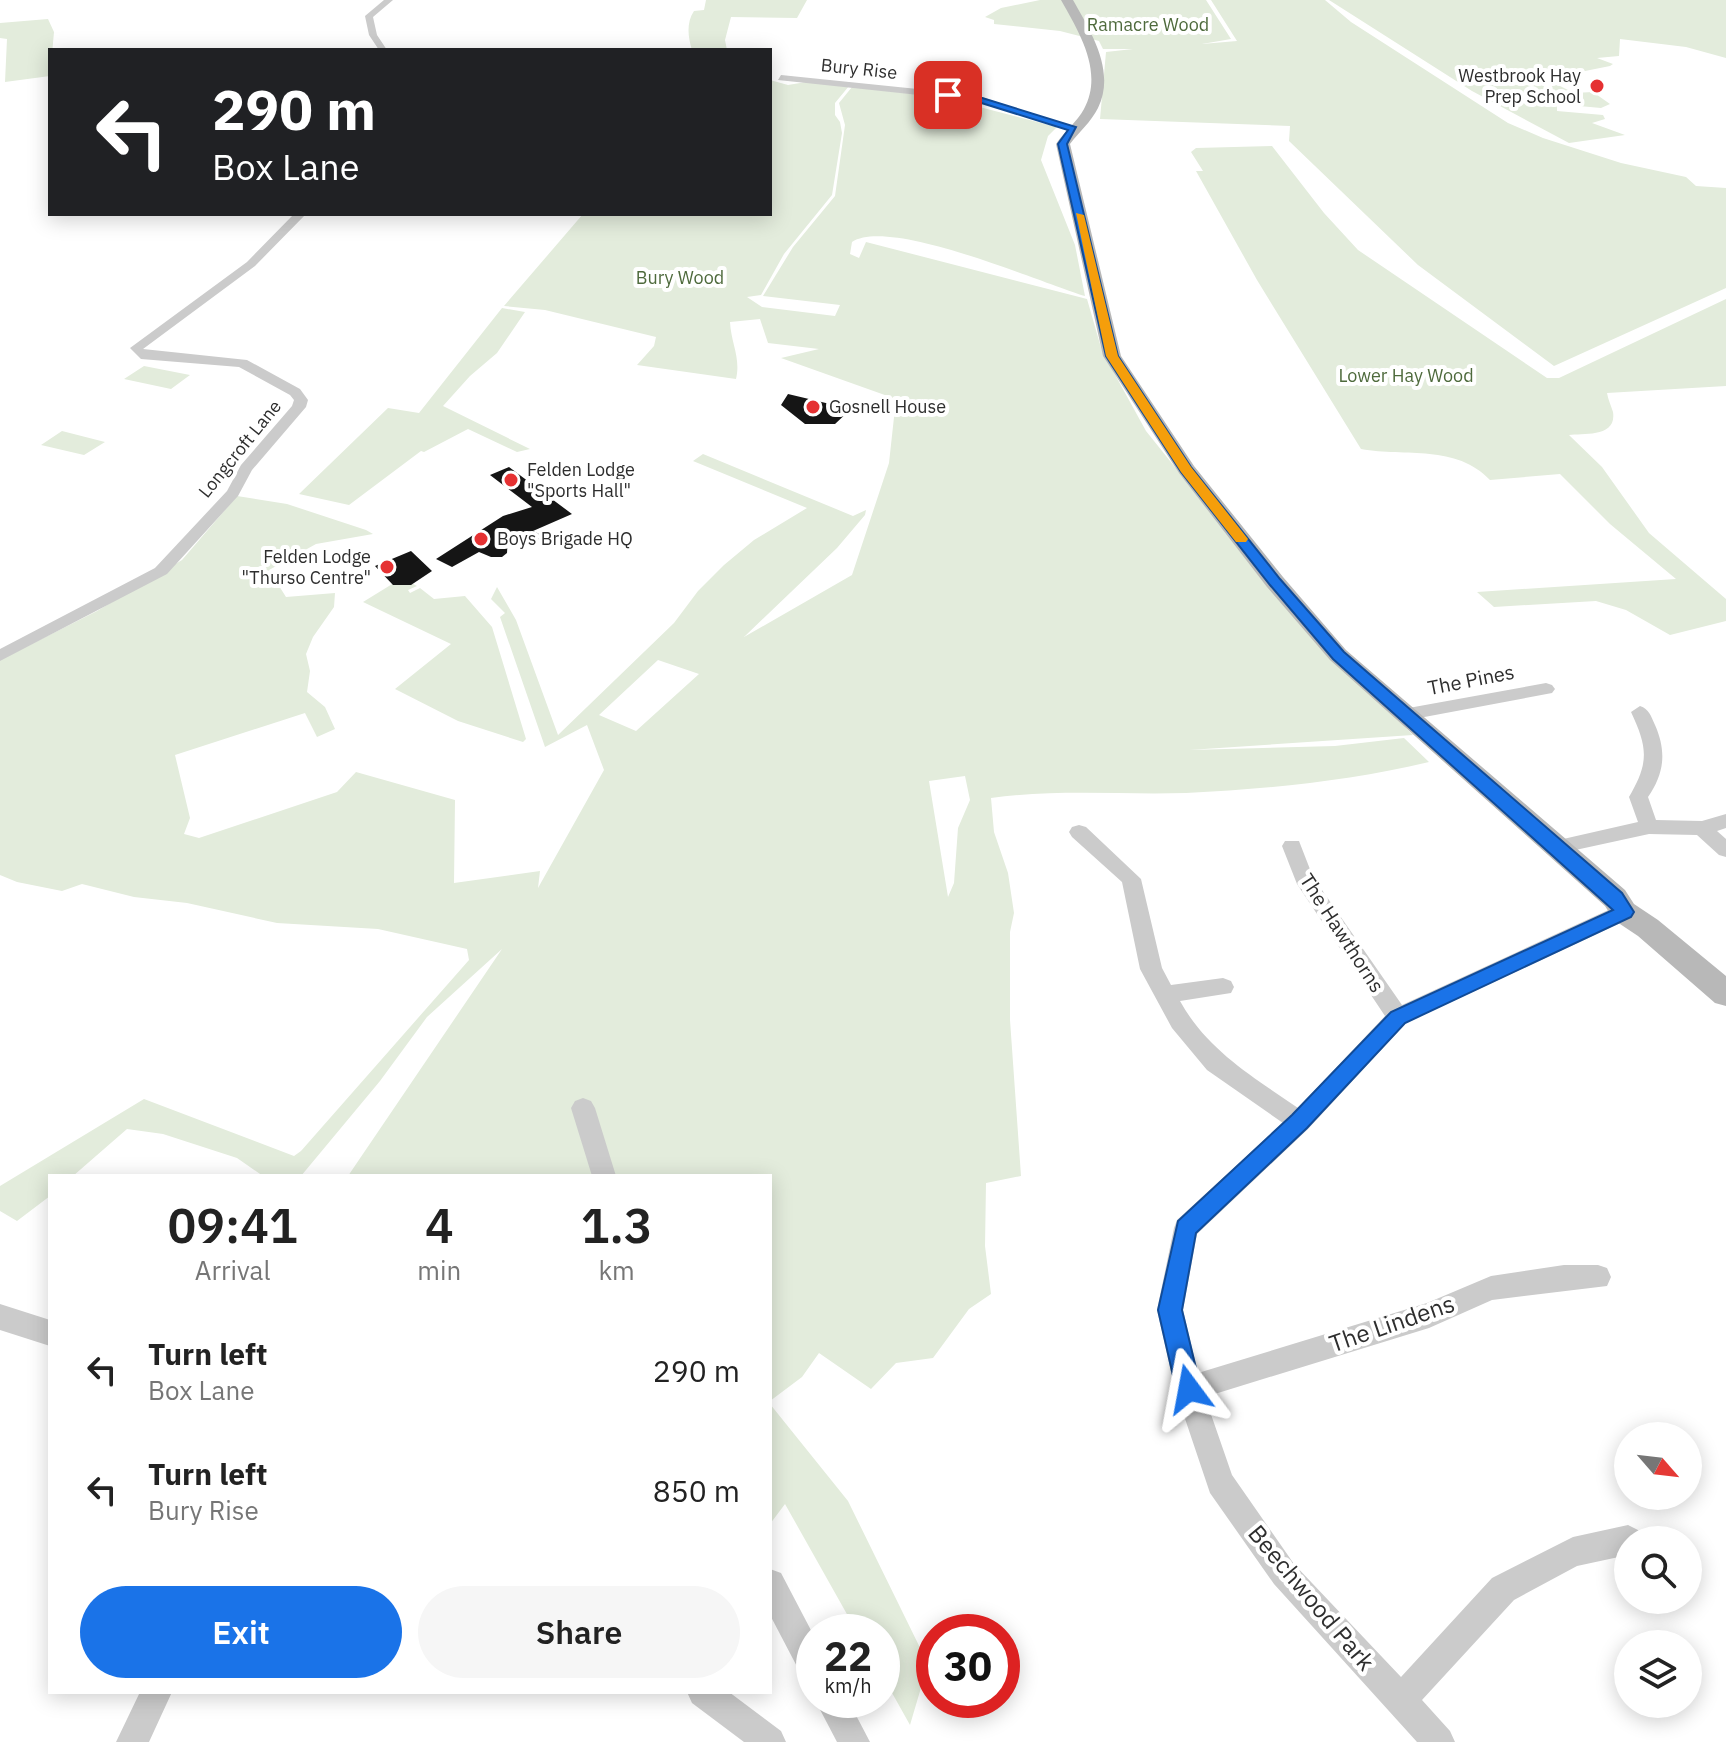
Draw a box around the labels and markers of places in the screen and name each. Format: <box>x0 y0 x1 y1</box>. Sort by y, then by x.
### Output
pin <box>914 61 982 129</box>
place label: Westbrook Hay Prep School <box>1458 64 1581 108</box>
marker: Westbrook Hay Prep School <box>1588 77 1606 95</box>
place label: Gosnell House <box>829 395 946 418</box>
marker: Gosnell House <box>804 398 822 416</box>
place label: Felden Lodge "Sports Hall" <box>527 458 635 502</box>
marker: Felden Lodge "Sports Hall" <box>502 471 520 489</box>
place label: Boys Brigade HQ <box>497 527 633 550</box>
marker: Boys Brigade HQ <box>472 530 490 548</box>
place label: Felden Lodge "Thurso Centre" <box>242 545 371 589</box>
marker: Felden Lodge "Thurso Centre" <box>378 558 396 576</box>

